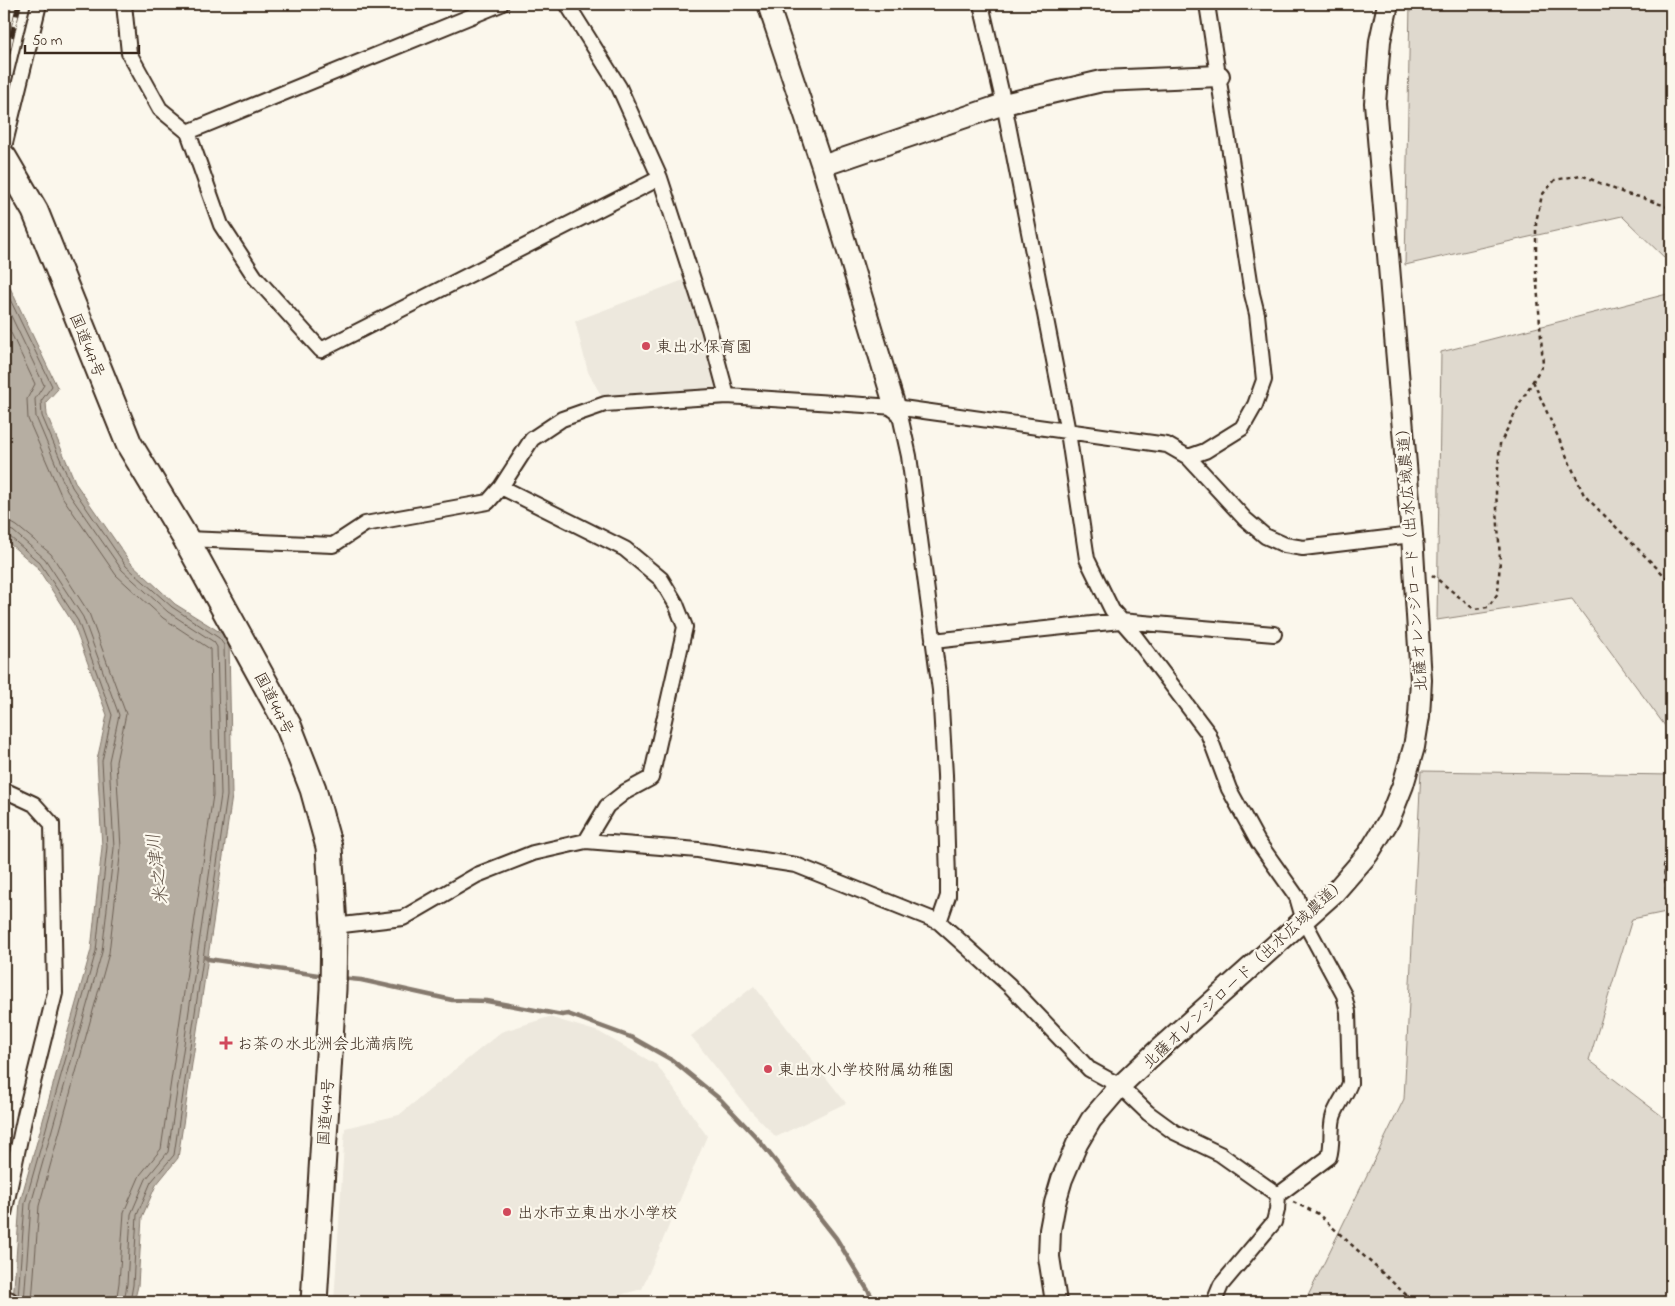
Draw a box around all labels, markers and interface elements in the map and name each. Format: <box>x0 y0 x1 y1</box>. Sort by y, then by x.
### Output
scale bar <box>25 22 139 54</box>
text: 50 m <box>32 30 63 52</box>
street label: 国道447号 <box>62 310 110 382</box>
place label: 東出水保育園 <box>656 336 752 360</box>
marker: 東出水保育園 <box>640 340 652 352</box>
street label: 北薩オレンジロード（出水広域農道） <box>1392 419 1434 692</box>
street label: 国道447号 <box>247 668 299 740</box>
water label: 米之津川 <box>142 831 176 906</box>
street label: 北薩オレンジロード（出水広域農道） <box>1138 872 1353 1075</box>
place label: お茶の水北洲会北満病院 <box>237 1033 413 1057</box>
marker: お茶の水北洲会北満病院 <box>219 1036 233 1050</box>
place label: 東出水小学校附属幼稚園 <box>778 1059 954 1083</box>
marker: 東出水小学校附属幼稚園 <box>762 1063 774 1075</box>
street label: 国道447号 <box>313 1077 341 1147</box>
place label: 出水市立東出水小学校 <box>517 1202 677 1226</box>
marker: 出水市立東出水小学校 <box>501 1206 513 1218</box>

